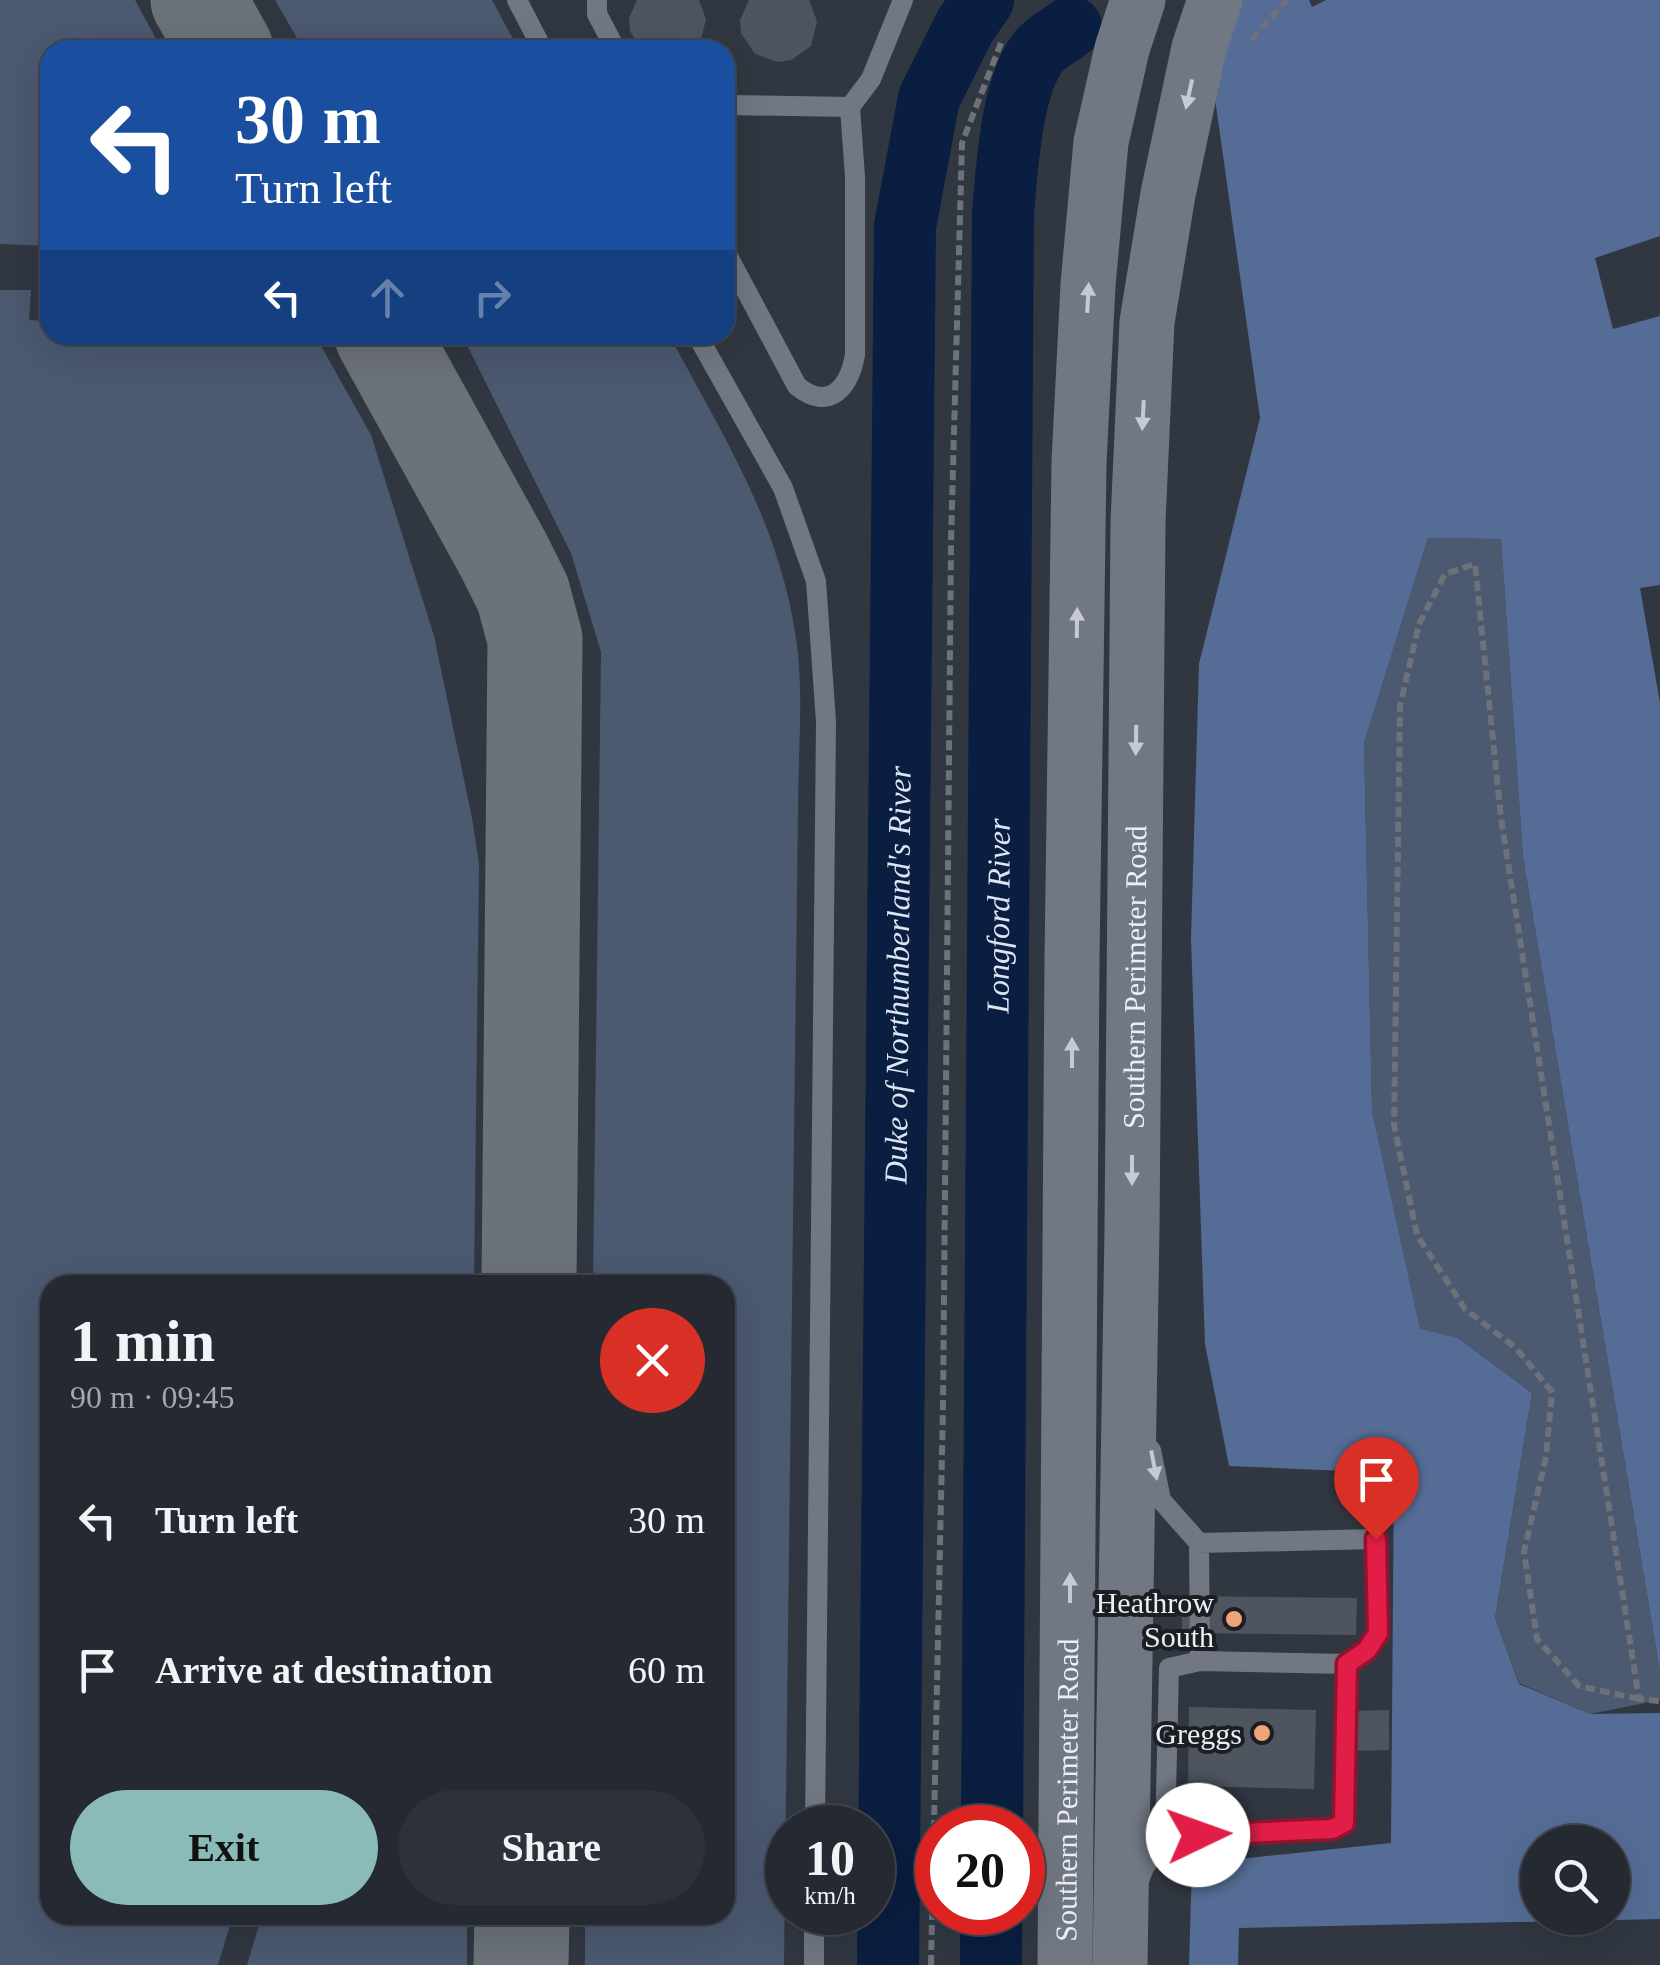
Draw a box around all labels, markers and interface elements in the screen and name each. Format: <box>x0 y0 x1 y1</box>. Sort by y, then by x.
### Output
one-way arrow <box>1181 79 1197 110</box>
icon: left <box>70 80 200 210</box>
text: 30 m <box>235 81 381 158</box>
text: Turn left <box>235 163 392 213</box>
icon: left <box>255 270 310 325</box>
icon: ahead <box>360 270 415 325</box>
icon: right <box>465 270 520 325</box>
one-way arrow <box>1080 281 1096 313</box>
one-way arrow <box>1134 399 1150 431</box>
one-way arrow <box>1069 606 1085 638</box>
one-way arrow <box>1128 724 1144 756</box>
water label: Duke of Northumberland's River <box>878 765 918 1185</box>
water label: Longford River <box>980 818 1017 1015</box>
street label: Southern Perimeter Road <box>1116 825 1152 1129</box>
one-way arrow <box>1064 1036 1080 1068</box>
one-way arrow <box>1124 1154 1140 1186</box>
text: 1 min <box>70 1308 215 1374</box>
button: close <box>600 1308 705 1413</box>
text: 90 m · 09:45 <box>70 1379 234 1415</box>
pin <box>1334 1437 1419 1540</box>
one-way arrow <box>1147 1450 1162 1481</box>
icon: arrive <box>1349 1452 1404 1507</box>
icon: left <box>70 1493 125 1548</box>
text: Turn left <box>155 1499 298 1541</box>
text: 30 m <box>628 1499 705 1541</box>
one-way arrow <box>1062 1571 1078 1603</box>
place label: Heathrow South <box>1096 1586 1214 1653</box>
marker: Heathrow South <box>1223 1608 1245 1630</box>
street label: Southern Perimeter Road <box>1049 1638 1084 1942</box>
icon: arrive <box>70 1643 125 1698</box>
text: Arrive at destination <box>155 1649 493 1691</box>
text: 60 m <box>628 1649 705 1691</box>
place label: Greggs <box>1155 1717 1242 1750</box>
marker: Greggs <box>1251 1722 1273 1744</box>
position arrow <box>1146 1783 1250 1887</box>
button: Exit <box>70 1790 378 1905</box>
button: Share <box>398 1790 705 1905</box>
speed limit sign: 20 <box>915 1805 1045 1935</box>
map controls <box>1520 1825 1630 1935</box>
button: search <box>1520 1825 1630 1935</box>
text: 10 <box>805 1830 855 1886</box>
text: km/h <box>804 1882 856 1909</box>

